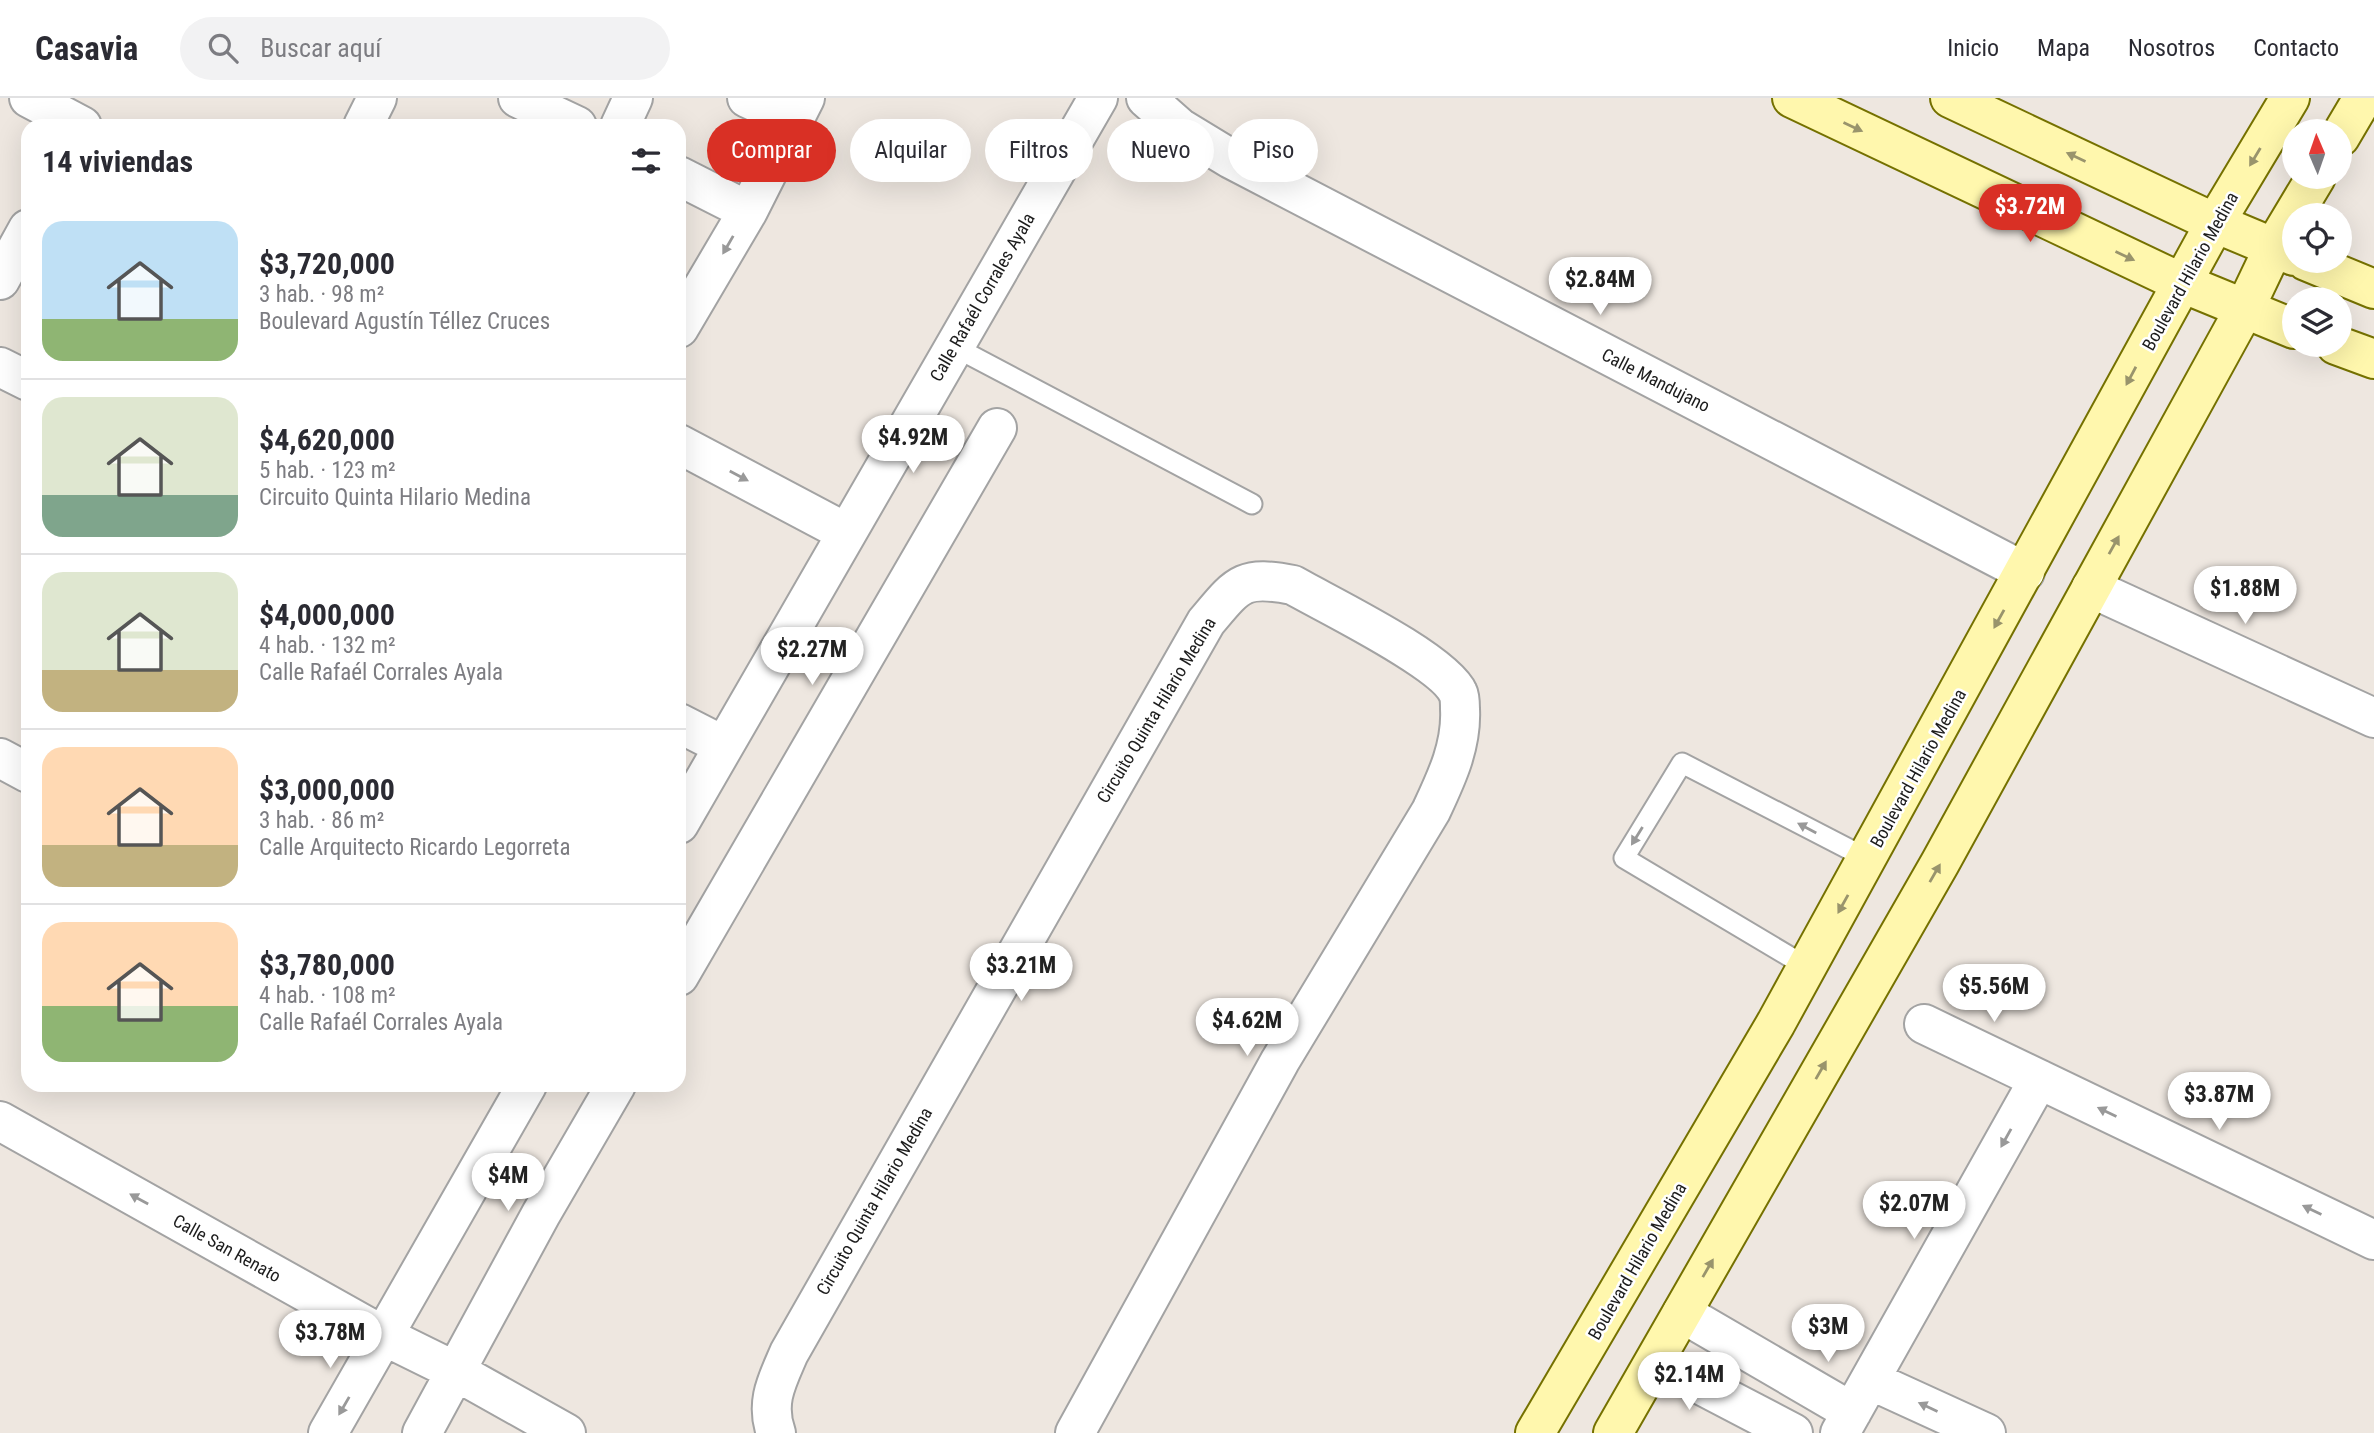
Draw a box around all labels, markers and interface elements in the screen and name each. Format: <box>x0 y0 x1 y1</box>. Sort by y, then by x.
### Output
search box <box>180 17 670 80</box>
text: Casavia <box>35 29 138 68</box>
icon: search <box>204 29 242 67</box>
text: Buscar aquí <box>260 33 381 63</box>
text: Inicio <box>1947 34 1999 62</box>
text: Mapa <box>2037 34 2090 62</box>
text: Nosotros <box>2128 34 2215 62</box>
text: Contacto <box>2253 34 2339 62</box>
chip: Comprar <box>707 119 836 182</box>
chip: Alquilar <box>850 119 971 182</box>
chip: Filtros <box>985 119 1093 182</box>
chip: Nuevo <box>1107 119 1214 182</box>
chip: Piso <box>1228 119 1318 182</box>
north arrow <box>2282 119 2352 189</box>
map controls <box>2282 119 2352 357</box>
one-way arrow <box>1843 121 1863 133</box>
icon: filters <box>627 142 665 180</box>
text: 14 viviendas <box>42 144 193 179</box>
one-way arrow <box>2248 147 2261 166</box>
one-way arrow <box>2066 151 2086 163</box>
pin: $3.72M <box>1973 184 2087 244</box>
street label: Boulevard Hilario Medina <box>2138 188 2242 354</box>
text: $3.72M <box>1995 193 2065 220</box>
button: locate <box>2282 203 2352 273</box>
street label: Calle Rafaél Corrales Ayala <box>925 209 1039 385</box>
one-way arrow <box>722 235 734 255</box>
text: $3,720,000 <box>259 246 395 281</box>
icon: home <box>98 249 182 333</box>
one-way arrow <box>2115 250 2135 262</box>
pin: $2.84M <box>1543 258 1657 317</box>
text: $2.84M <box>1565 266 1635 293</box>
text: 3 hab. · 98 m² <box>259 281 384 308</box>
button: layers <box>2282 287 2352 357</box>
text: Boulevard Agustín Téllez Cruces <box>259 308 550 335</box>
street label: Calle Mandujano <box>1598 344 1714 416</box>
one-way arrow <box>2125 366 2137 386</box>
pin: $4.92M <box>856 416 970 475</box>
text: $4,620,000 <box>259 422 395 457</box>
text: $4.92M <box>878 424 948 451</box>
icon: home <box>98 425 182 509</box>
text: 5 hab. · 123 m² <box>259 457 396 484</box>
one-way arrow <box>729 470 749 482</box>
text: Circuito Quinta Hilario Medina <box>259 484 531 511</box>
one-way arrow <box>2108 534 2120 554</box>
pin: $1.88M <box>2188 566 2302 626</box>
text: $1.88M <box>2210 575 2280 602</box>
text: $4,000,000 <box>259 597 395 632</box>
icon: home <box>98 600 182 684</box>
one-way arrow <box>1993 609 2005 629</box>
street label: Circuito Quinta Hilario Medina <box>1092 613 1220 807</box>
pin: $2.27M <box>755 628 869 687</box>
text: 4 hab. · 132 m² <box>259 632 396 659</box>
text: $2.27M <box>777 636 847 663</box>
text: Calle Rafaél Corrales Ayala <box>259 659 503 686</box>
street label: Boulevard Hilario Medina <box>1866 685 1970 851</box>
text: $3,000,000 <box>259 772 395 807</box>
icon: home <box>98 775 182 859</box>
text: 3 hab. · 86 m² <box>259 807 384 834</box>
one-way arrow <box>1797 822 1817 833</box>
one-way arrow <box>1631 827 1643 846</box>
text: Calle Arquitecto Ricardo Legorreta <box>259 834 570 861</box>
one-way arrow <box>1929 864 1941 883</box>
one-way arrow <box>1837 895 1849 914</box>
pin: $3.21M <box>964 944 1078 1003</box>
text: $3,780,000 <box>259 947 395 982</box>
icon: home <box>98 950 182 1034</box>
text: $3.21M <box>986 952 1056 979</box>
pin: $5.56M <box>1937 964 2051 1024</box>
text: $5.56M <box>1959 973 2029 1000</box>
text: 4 hab. · 108 m² <box>259 982 396 1009</box>
pin: $4.62M <box>1190 998 1304 1058</box>
text: $4.62M <box>1212 1007 1282 1034</box>
text: Calle Rafaél Corrales Ayala <box>259 1009 503 1036</box>
one-way arrow <box>1815 1061 1827 1080</box>
pin: $3.87M <box>2162 1072 2276 1132</box>
text: $3.87M <box>2184 1081 2254 1108</box>
street label: Circuito Quinta Hilario Medina <box>812 1104 936 1298</box>
one-way arrow <box>2097 1106 2117 1117</box>
one-way arrow <box>2000 1129 2012 1148</box>
pin: $4M <box>474 1154 542 1213</box>
text: $4M <box>488 1162 528 1189</box>
street label: Boulevard Hilario Medina <box>1583 1179 1691 1343</box>
pin: $2.07M <box>1857 1182 1971 1241</box>
text: $2.07M <box>1879 1190 1949 1217</box>
one-way arrow <box>129 1193 149 1205</box>
one-way arrow <box>2302 1204 2323 1215</box>
street label: Calle San Renato <box>169 1210 285 1286</box>
one-way arrow <box>1701 1258 1714 1277</box>
pin: $3M <box>1794 1304 1862 1364</box>
pin: $3.78M <box>273 1310 387 1370</box>
text: $3M <box>1808 1313 1848 1340</box>
text: $3.78M <box>295 1319 365 1346</box>
pin: $2.14M <box>1632 1352 1746 1412</box>
text: $2.14M <box>1654 1361 1724 1388</box>
one-way arrow <box>337 1396 350 1415</box>
one-way arrow <box>1918 1401 1938 1412</box>

